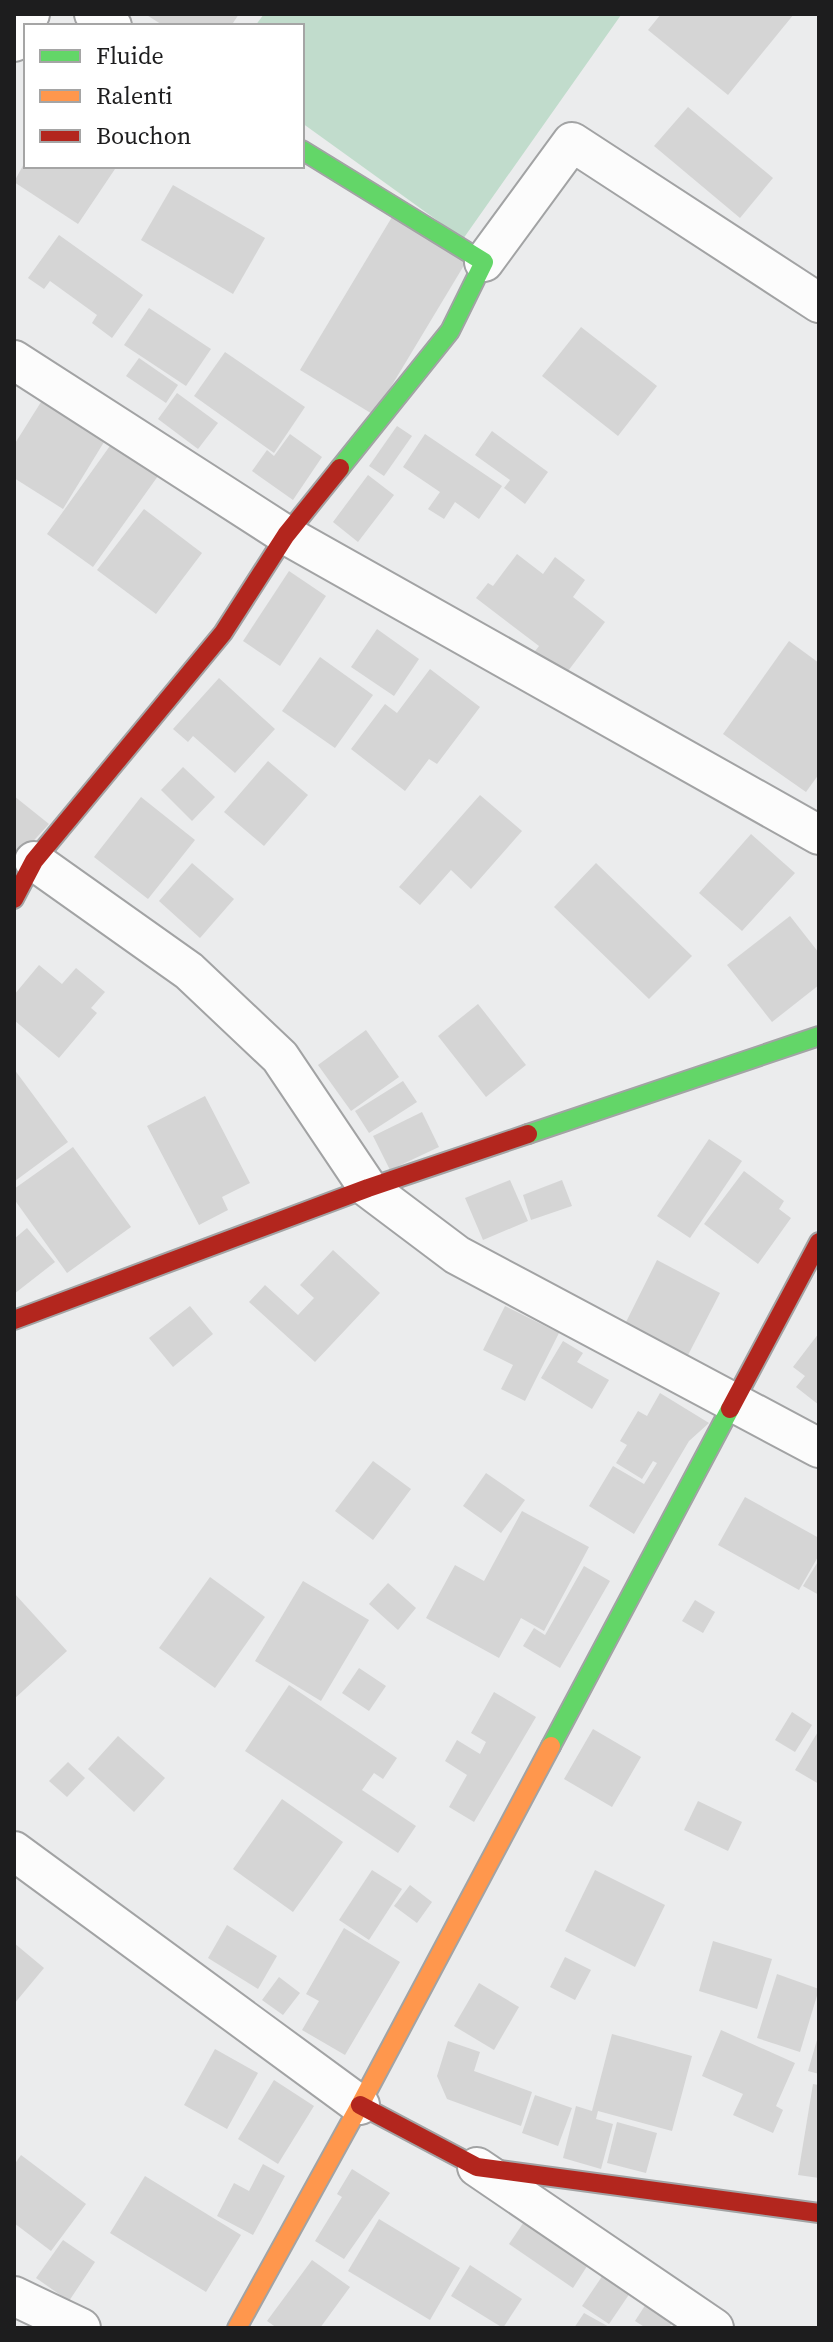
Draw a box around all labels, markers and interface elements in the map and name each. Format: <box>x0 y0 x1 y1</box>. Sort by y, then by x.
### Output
legend <box>24 24 304 168</box>
text: Fluide <box>96 39 164 72</box>
text: Ralenti <box>96 79 173 112</box>
text: Bouchon <box>96 119 191 152</box>

